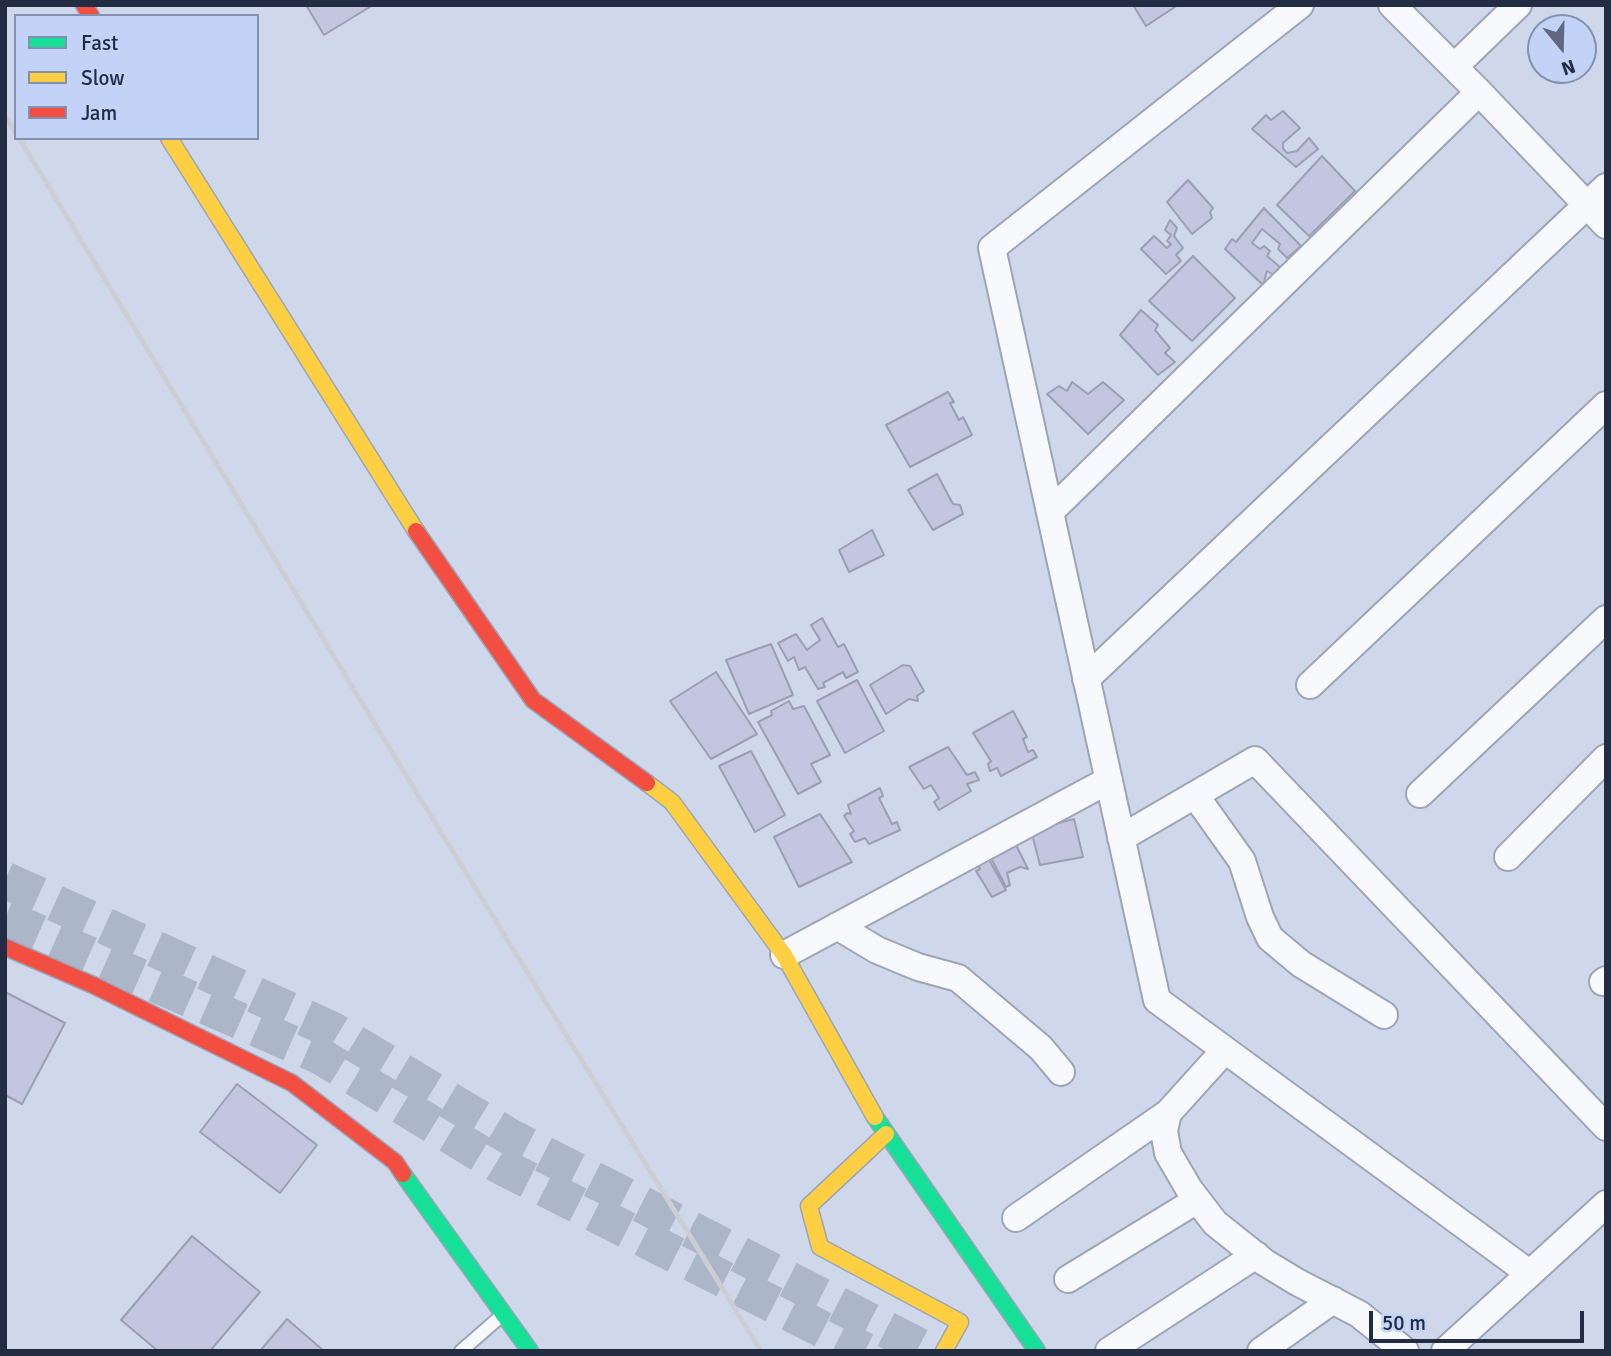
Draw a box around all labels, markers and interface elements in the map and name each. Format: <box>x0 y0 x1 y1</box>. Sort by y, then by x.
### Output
legend <box>14 14 259 140</box>
north arrow <box>1527 14 1597 84</box>
text: Fast <box>81 30 118 56</box>
text: N <box>1558 53 1578 80</box>
text: Slow <box>81 65 125 91</box>
text: Jam <box>81 100 117 126</box>
scale bar <box>1373 1296 1588 1340</box>
text: 50 m <box>1382 1310 1426 1336</box>

